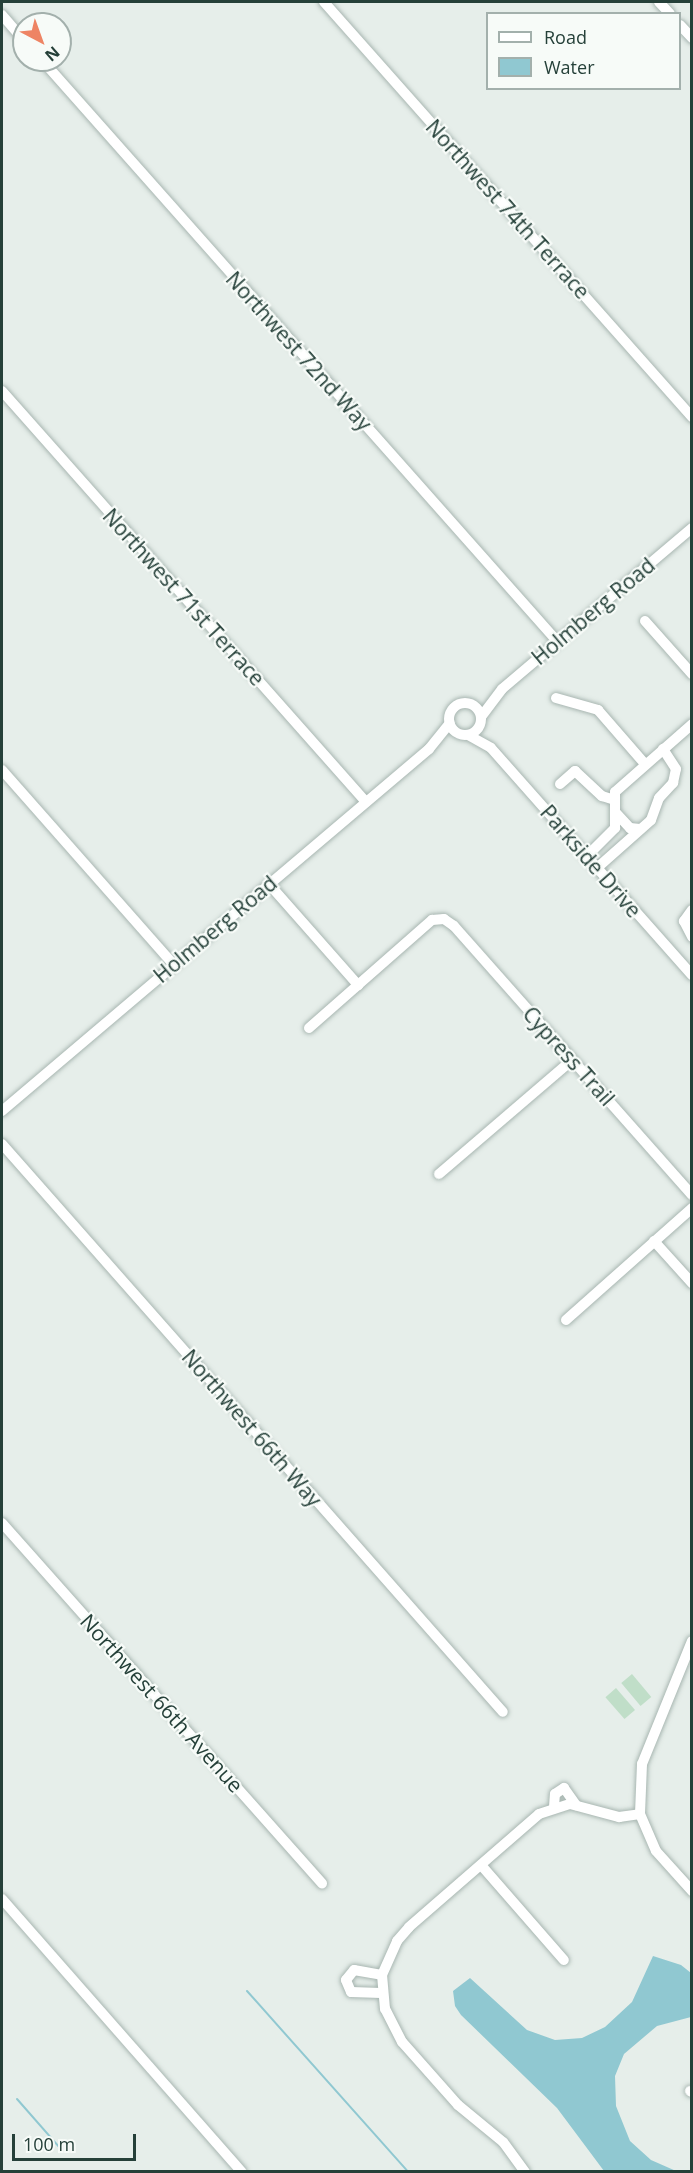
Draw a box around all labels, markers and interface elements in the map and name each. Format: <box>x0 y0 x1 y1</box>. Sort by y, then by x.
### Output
north arrow <box>12 12 72 72</box>
legend <box>486 12 681 90</box>
text: Road <box>544 25 587 49</box>
text: N <box>40 41 65 67</box>
text: Water <box>544 55 595 79</box>
street label: Northwest 74th Terrace <box>421 114 595 304</box>
street label: Northwest 72nd Way <box>221 266 377 436</box>
street label: Northwest 71st Terrace <box>98 503 270 691</box>
street label: Holmberg Road <box>526 552 660 670</box>
street label: Parkside Drive <box>535 800 647 922</box>
street label: Holmberg Road <box>148 870 282 988</box>
street label: Cypress Trail <box>518 1001 620 1111</box>
street label: Northwest 66th Way <box>177 1344 327 1512</box>
street label: Northwest 66th Avenue <box>75 1609 249 1797</box>
scale bar <box>15 2122 140 2160</box>
text: 100 m <box>23 2132 75 2156</box>

